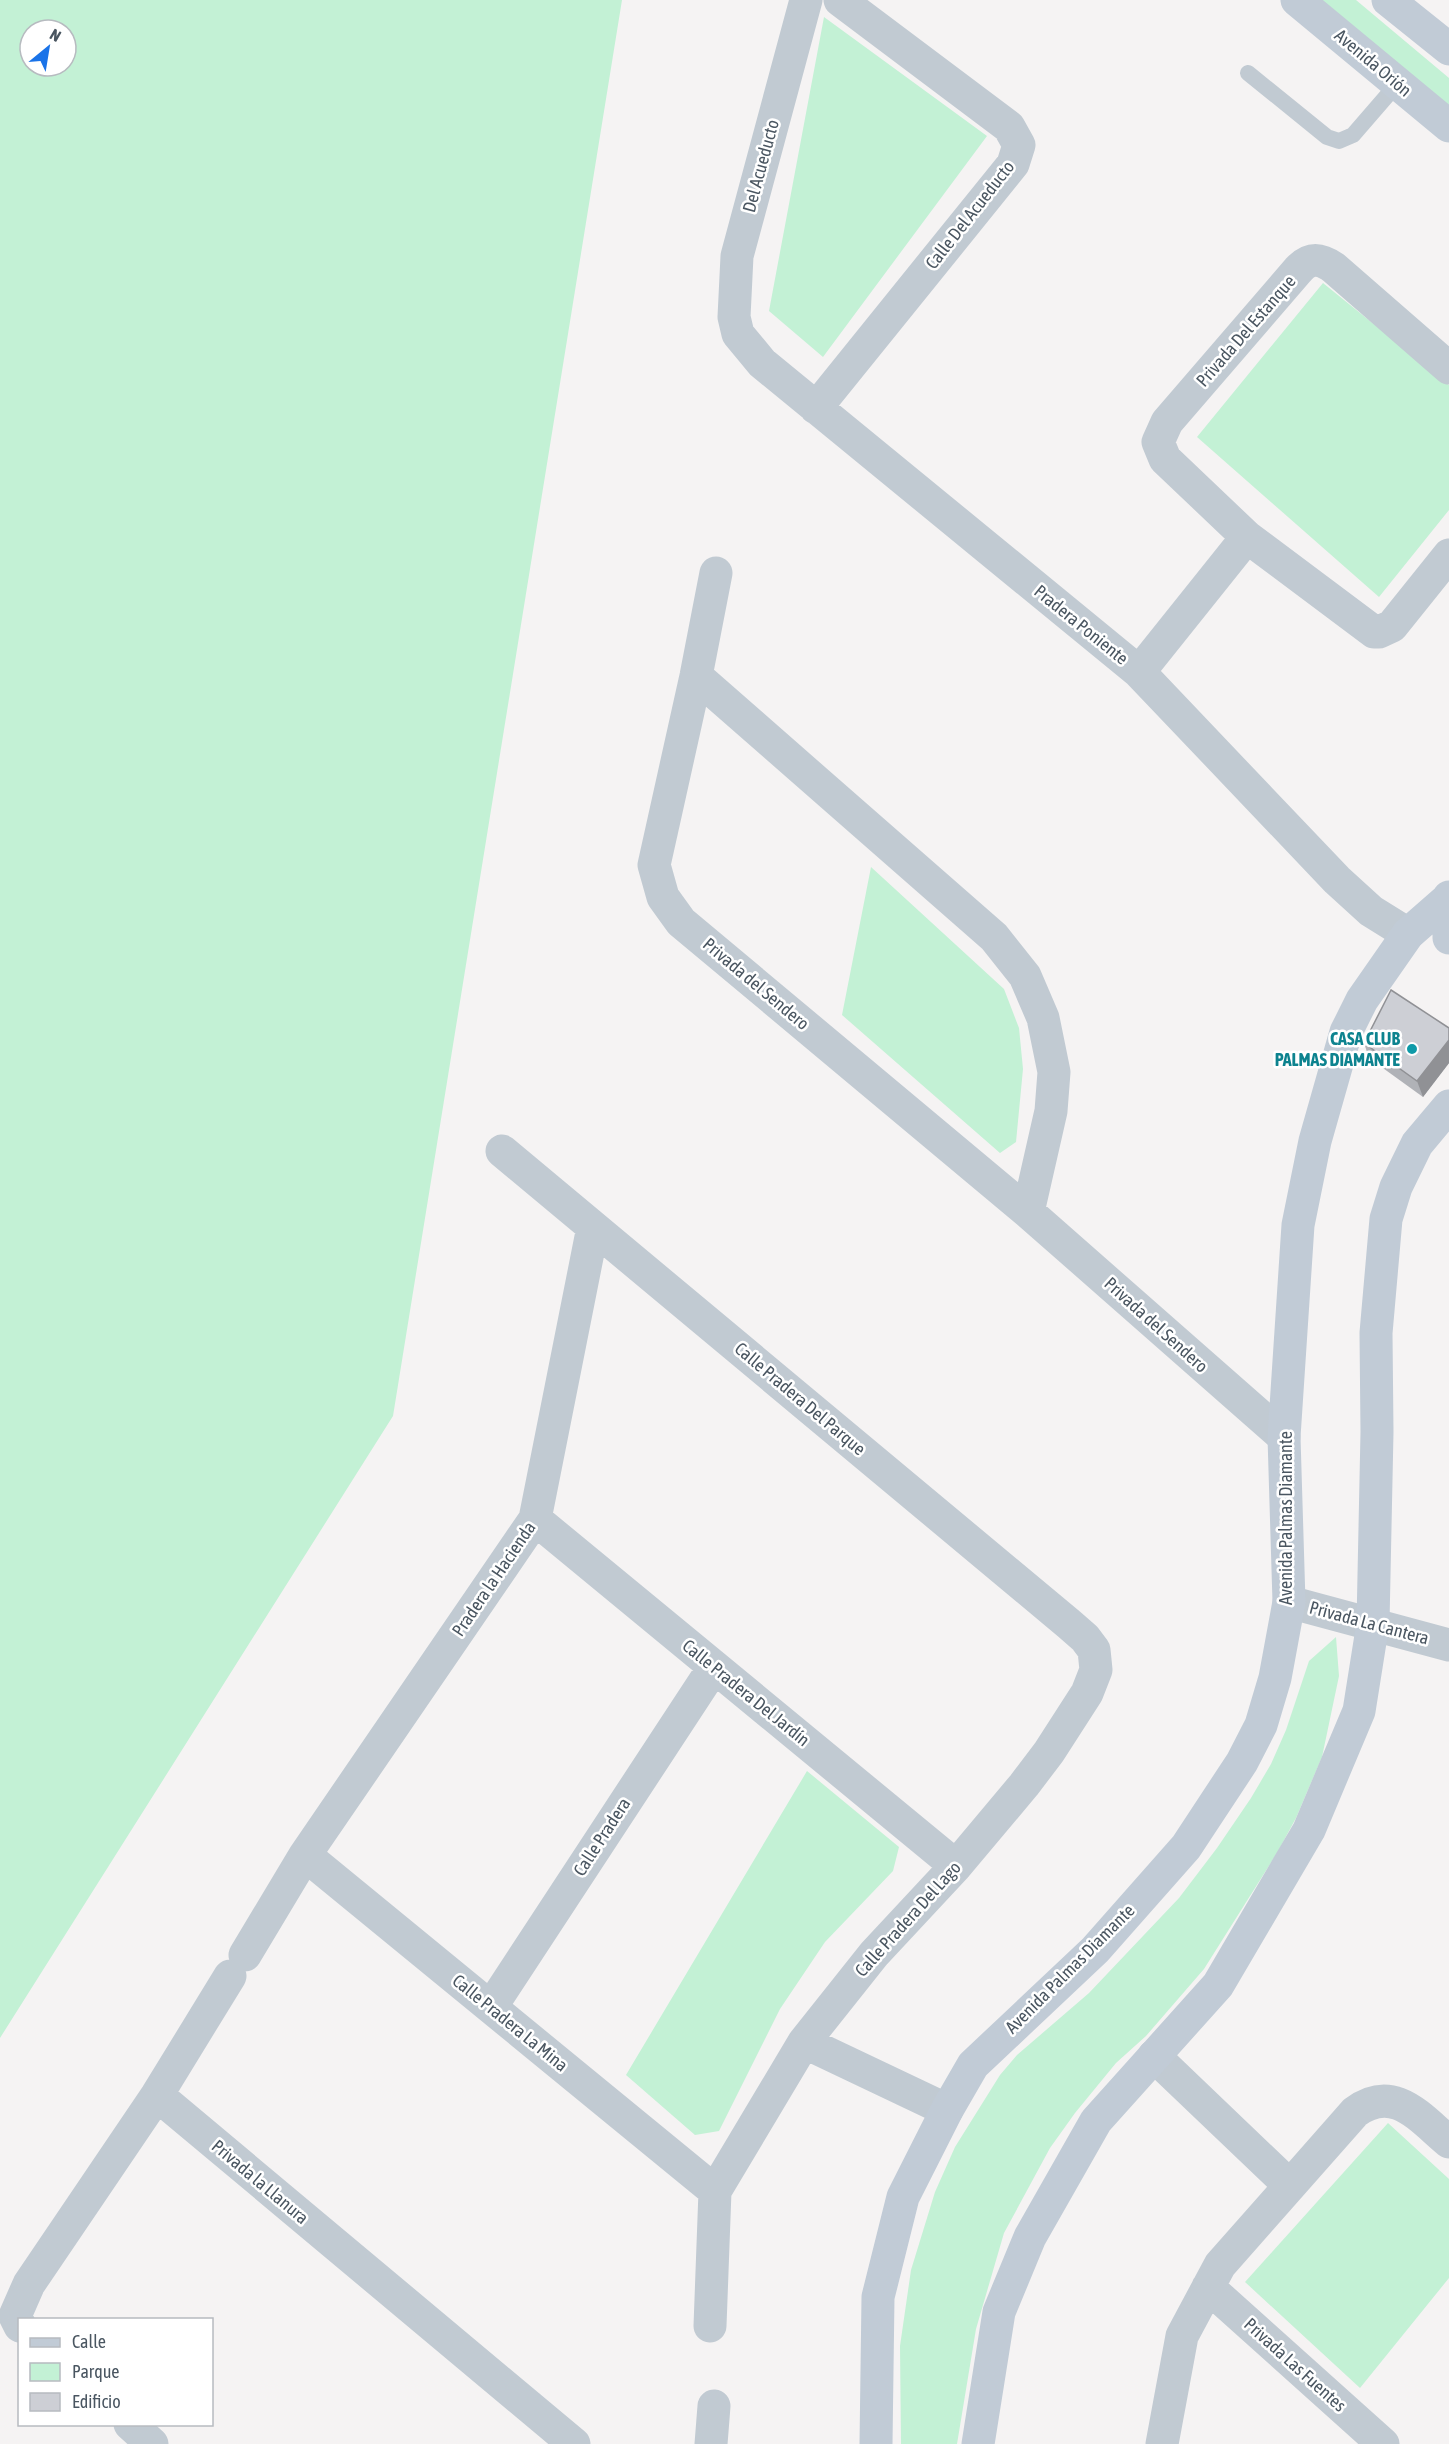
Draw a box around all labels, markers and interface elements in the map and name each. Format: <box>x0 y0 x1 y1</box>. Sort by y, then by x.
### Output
north arrow <box>18 18 78 78</box>
street label: Avenida Orión <box>1331 24 1416 101</box>
text: N <box>47 25 64 45</box>
street label: Del Acueducto <box>738 117 783 215</box>
street label: Calle Del Acueducto <box>921 156 1018 273</box>
street label: Privada Del Estanque <box>1192 271 1300 391</box>
street label: Pradera Poniente <box>1030 580 1132 669</box>
street label: Privada del Sendero <box>699 933 814 1034</box>
place label: CASA CLUB PALMAS DIAMANTE <box>1275 1028 1400 1070</box>
marker: CASA CLUB PALMAS DIAMANTE <box>1405 1042 1419 1056</box>
street label: Privada del Sendero <box>1100 1273 1212 1377</box>
street label: Calle Pradera Del Parque <box>731 1338 870 1459</box>
street label: Avenida Palmas Diamante <box>1275 1431 1296 1605</box>
street label: Pradera la Hacienda <box>448 1517 540 1640</box>
street label: Privada La Cantera <box>1307 1596 1431 1649</box>
street label: Calle Pradera Del Jardín <box>679 1635 814 1750</box>
street label: Calle Pradera <box>569 1794 635 1880</box>
street label: Calle Pradera Del Lago <box>850 1857 965 1981</box>
street label: Avenida Palmas Diamante <box>1001 1900 1139 2038</box>
street label: Calle Pradera La Mina <box>448 1970 572 2076</box>
street label: Privada la Llanura <box>208 2135 313 2228</box>
street label: Privada Las Fuentes <box>1240 2313 1351 2416</box>
legend <box>18 2318 213 2426</box>
text: Calle <box>72 2331 106 2352</box>
text: Parque <box>72 2361 120 2382</box>
text: Edificio <box>72 2391 121 2412</box>

